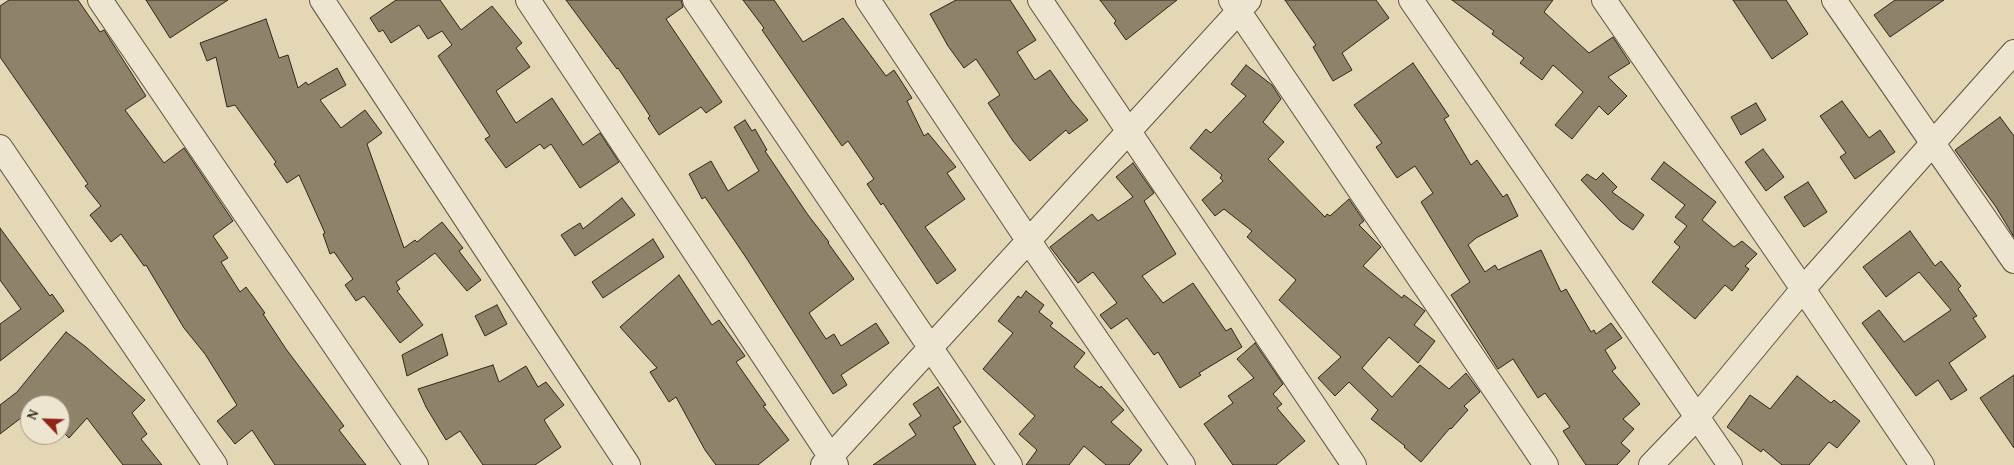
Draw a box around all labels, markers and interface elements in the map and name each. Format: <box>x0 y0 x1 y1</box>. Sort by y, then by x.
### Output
north arrow <box>20 395 70 445</box>
text: N <box>21 406 43 423</box>

